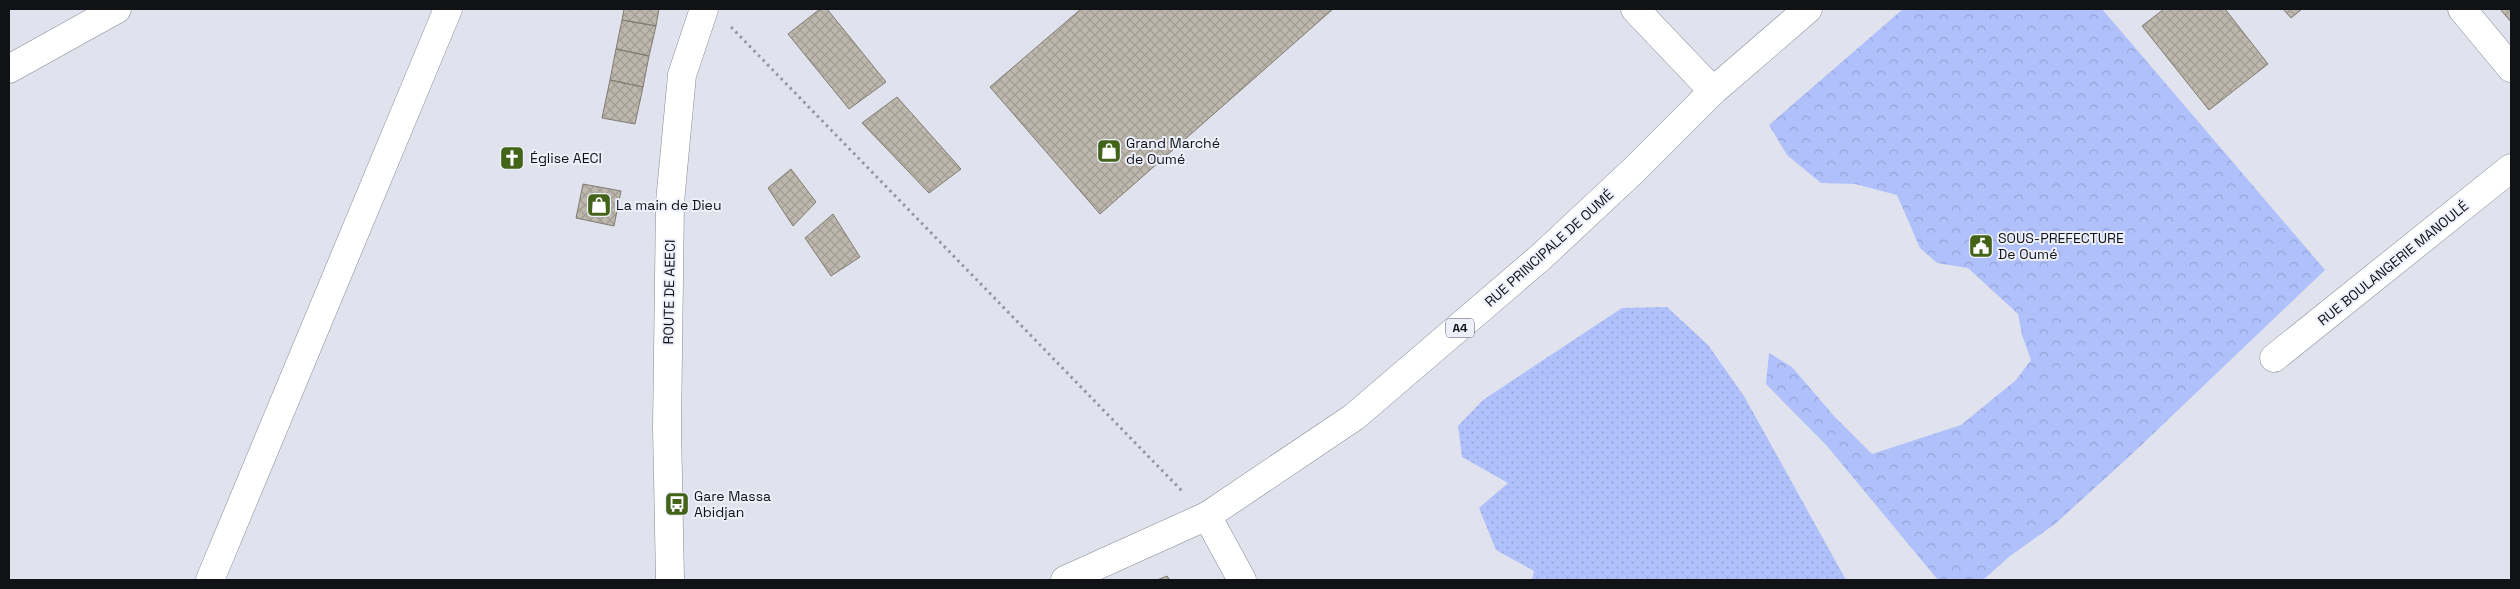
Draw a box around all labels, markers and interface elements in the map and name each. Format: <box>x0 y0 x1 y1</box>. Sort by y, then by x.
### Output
place label: Grand Marché de Oumé <box>1126 134 1220 168</box>
shop icon: Grand Marché de Oumé <box>1096 138 1122 164</box>
church icon: Église AECI <box>499 145 525 171</box>
place label: Église AECI <box>530 149 602 167</box>
street label: RUE PRINCIPALE DE OUMÉ <box>1481 185 1617 311</box>
shop icon: La main de Dieu <box>586 192 612 218</box>
place label: La main de Dieu <box>616 196 721 214</box>
street label: RUE BOULANGERIE MANOULÉ <box>2314 197 2472 329</box>
place label: SOUS-PREFECTURE De Oumé <box>1998 229 2124 263</box>
public building icon: SOUS-PREFECTURE De Oumé <box>1968 233 1994 259</box>
street label: ROUTE DE AEECI <box>659 239 679 345</box>
road number: A4 <box>1446 318 1474 338</box>
place label: Gare Massa Abidjan <box>694 487 771 521</box>
bus stop icon: Gare Massa Abidjan <box>664 491 690 517</box>

